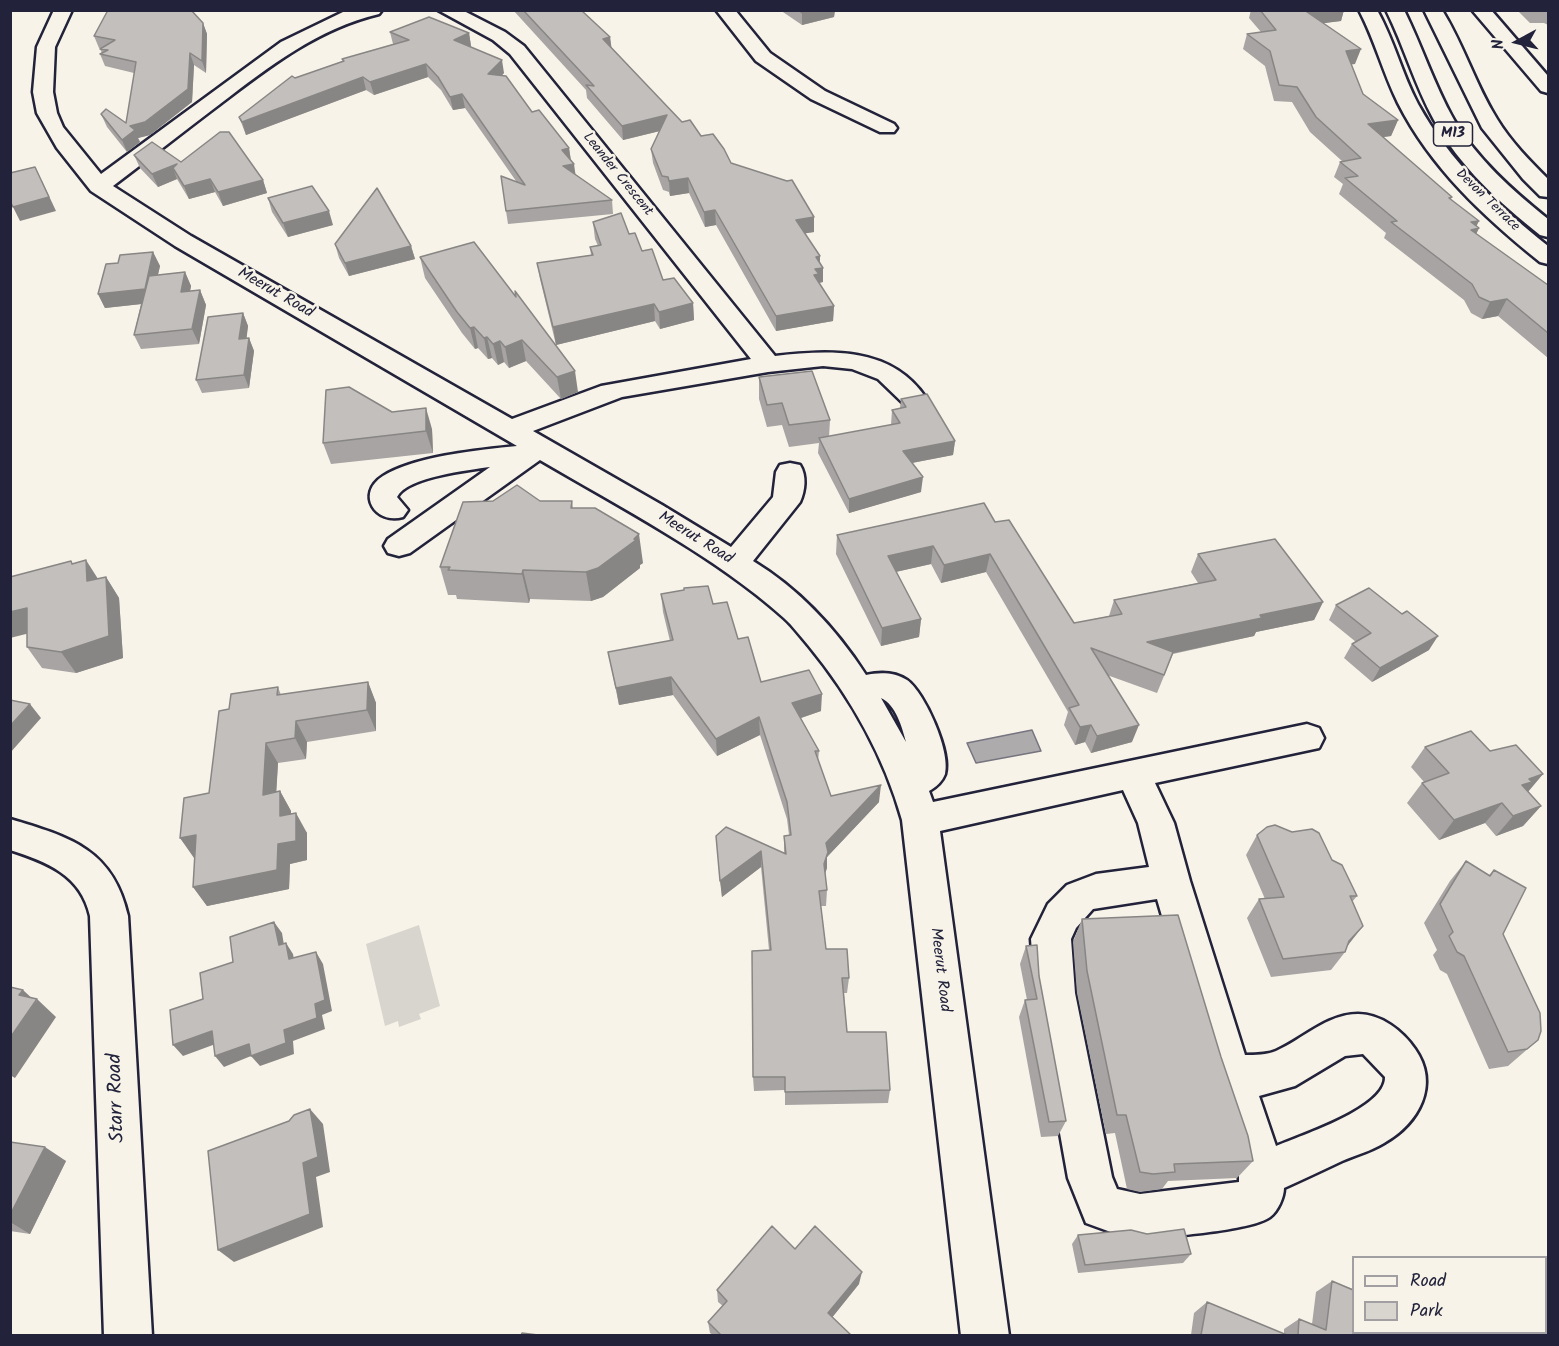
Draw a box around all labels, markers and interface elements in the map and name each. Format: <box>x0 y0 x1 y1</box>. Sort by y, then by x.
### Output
north arrow <box>1487 12 1547 72</box>
text: N <box>1486 38 1512 51</box>
road number: M13 <box>1434 122 1472 146</box>
street label: Leander Crescent <box>578 130 656 220</box>
street label: Devon Terrace <box>1451 166 1523 236</box>
street label: Meerut Road <box>234 265 316 323</box>
street label: Meerut Road <box>654 508 736 570</box>
street label: Meerut Road <box>924 927 954 1013</box>
street label: Starr Road <box>104 1053 132 1143</box>
legend <box>1352 1256 1547 1334</box>
text: Road <box>1410 1267 1446 1296</box>
text: Park <box>1410 1297 1443 1326</box>

